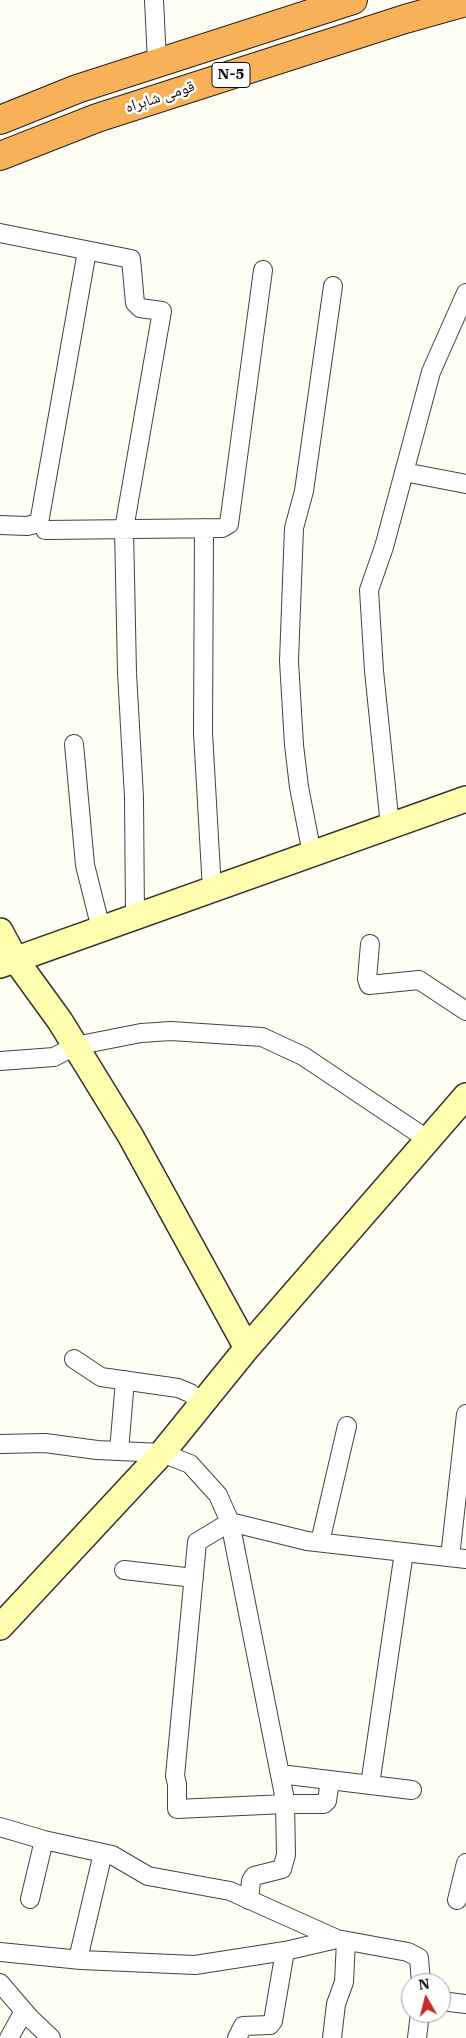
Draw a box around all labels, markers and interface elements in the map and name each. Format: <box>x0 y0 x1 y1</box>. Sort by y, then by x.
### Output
road number: N-5 <box>212 62 250 88</box>
street label: قومی شاہراہ <box>123 77 197 117</box>
north arrow <box>401 1973 451 2023</box>
text: N <box>417 1974 431 1994</box>

